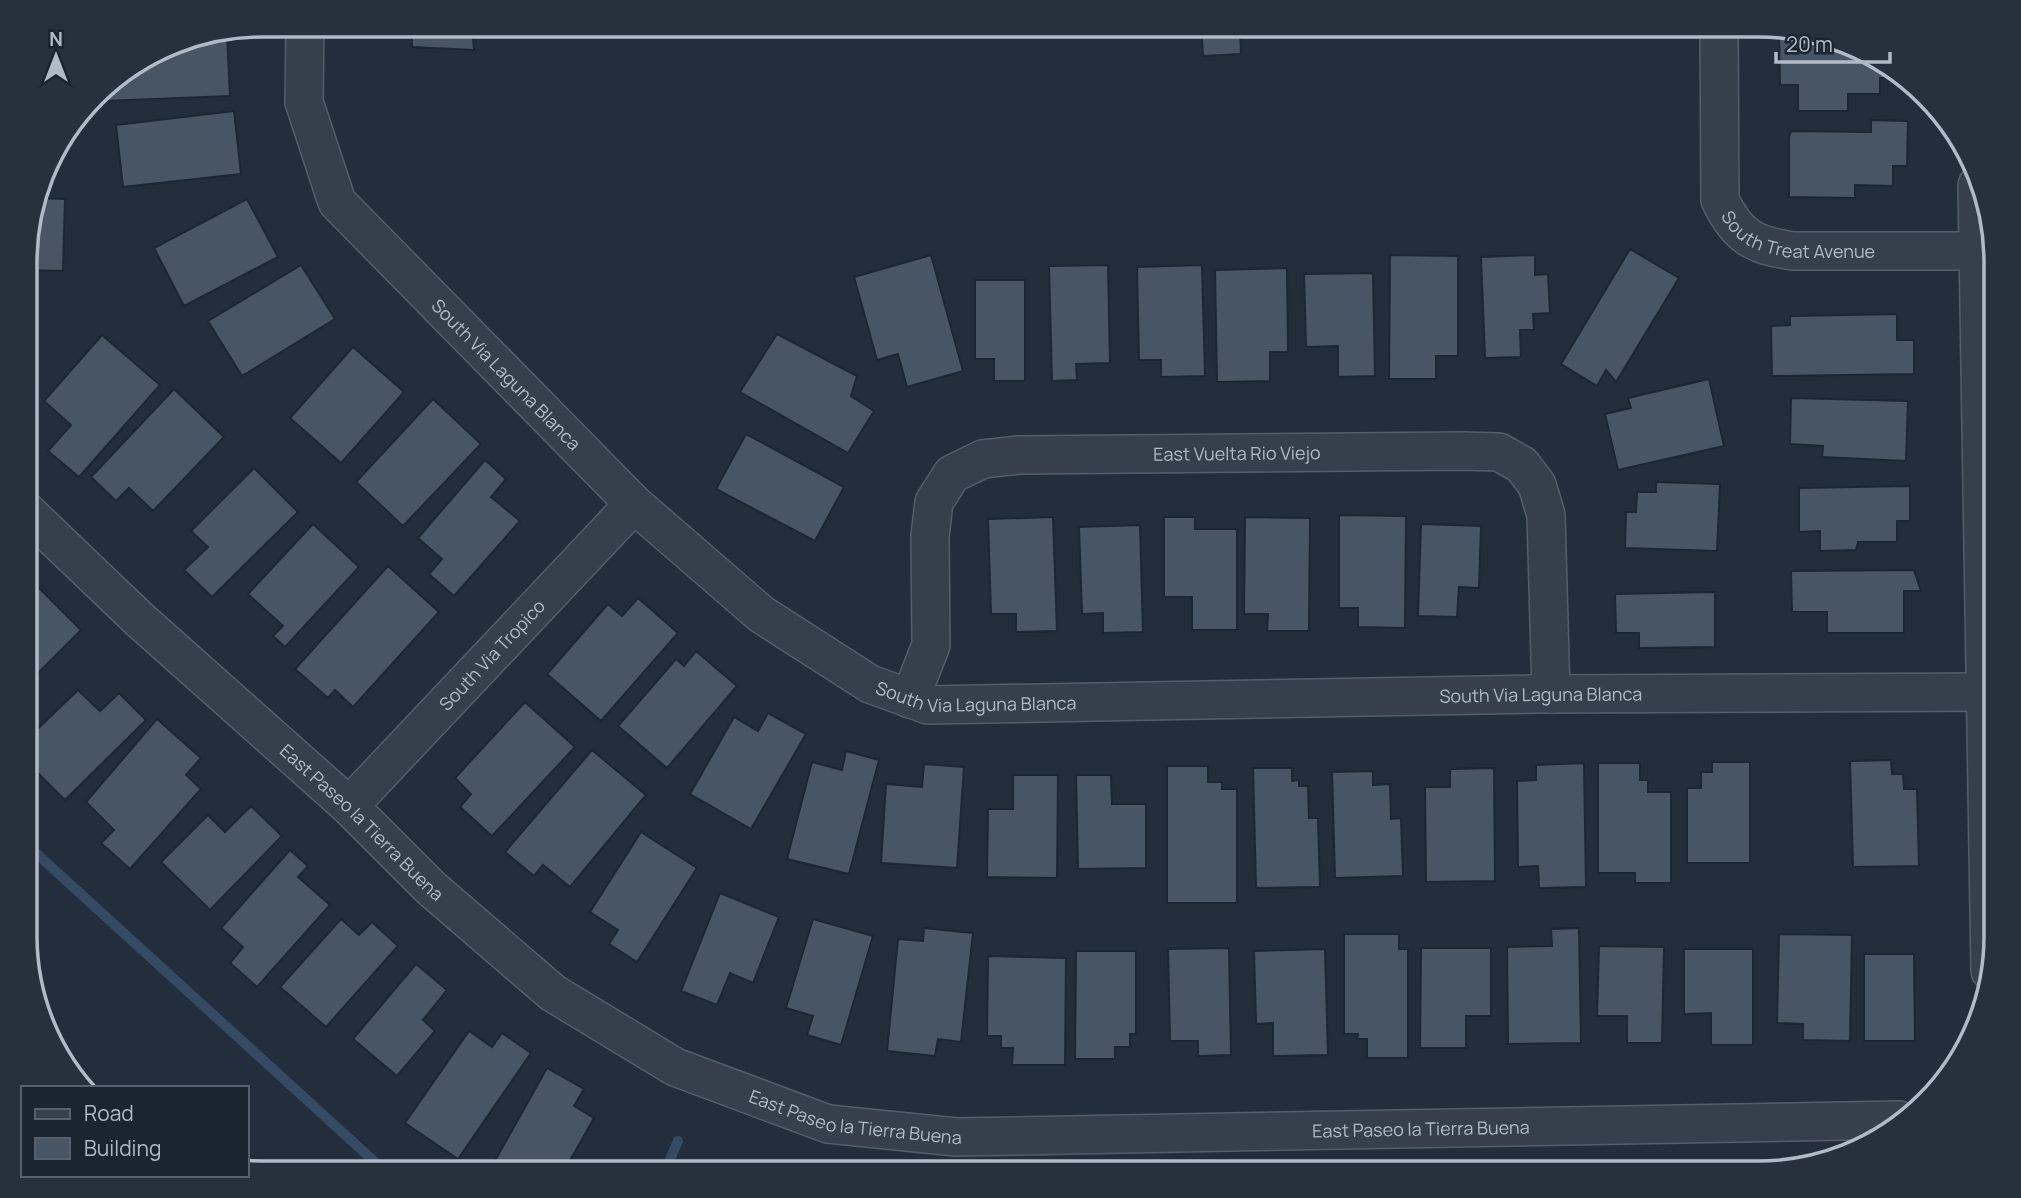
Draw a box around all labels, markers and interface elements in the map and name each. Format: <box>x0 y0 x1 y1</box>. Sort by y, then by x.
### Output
north arrow <box>21 21 91 91</box>
scale bar <box>1776 21 1890 65</box>
text: N <box>49 26 63 52</box>
text: 20 m <box>1786 30 1833 58</box>
street label: South Treat Avenue <box>1716 206 1875 263</box>
street label: South Via Laguna Blanca <box>427 294 586 455</box>
street label: East Vuelta Rio Viejo <box>1153 440 1321 466</box>
street label: South Via Tropico <box>433 594 550 715</box>
street label: South Via Laguna Blanca <box>873 675 1077 717</box>
street label: South Via Laguna Blanca <box>1439 682 1642 708</box>
street label: East Paseo la Tierra Buena <box>275 738 449 906</box>
street label: East Paseo la Tierra Buena <box>746 1084 962 1149</box>
legend <box>21 1086 248 1177</box>
text: Road <box>84 1099 134 1127</box>
street label: East Paseo la Tierra Buena <box>1312 1115 1530 1143</box>
text: Building <box>84 1134 161 1162</box>

